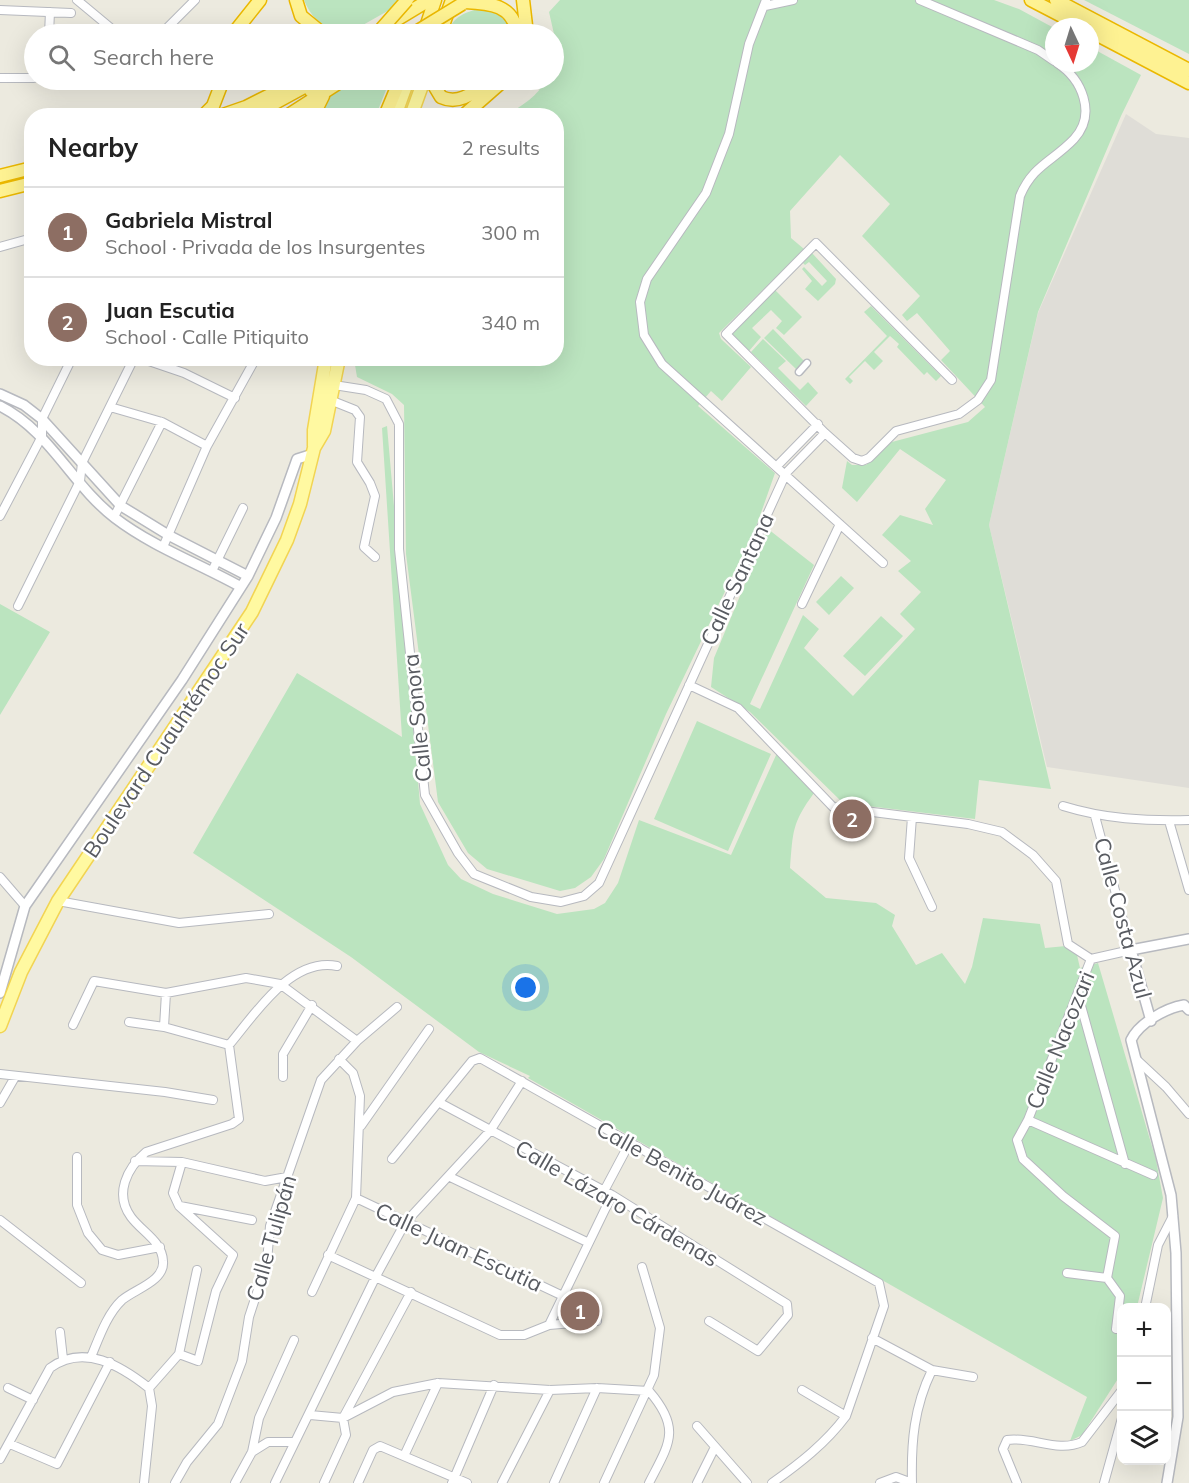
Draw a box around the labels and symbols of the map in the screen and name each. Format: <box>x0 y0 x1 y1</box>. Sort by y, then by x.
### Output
north arrow <box>1045 18 1099 72</box>
street label: Calle Santana <box>694 508 780 650</box>
street label: Boulevard Cuauhtémoc Sur <box>77 617 255 863</box>
street label: Calle Sonora <box>396 652 438 784</box>
pin: 2 <box>832 796 872 842</box>
street label: Calle Costa Azul <box>1088 834 1158 1002</box>
street label: Calle Nacozari <box>1020 967 1100 1113</box>
your location <box>511 973 540 1002</box>
street label: Calle Benito Juárez <box>592 1114 772 1232</box>
street label: Calle Lázaro Cárdenas <box>510 1133 724 1273</box>
street label: Calle Tulipán <box>240 1172 302 1304</box>
street label: Calle Juan Escutia <box>371 1196 547 1298</box>
pin: 1 <box>560 1288 600 1334</box>

